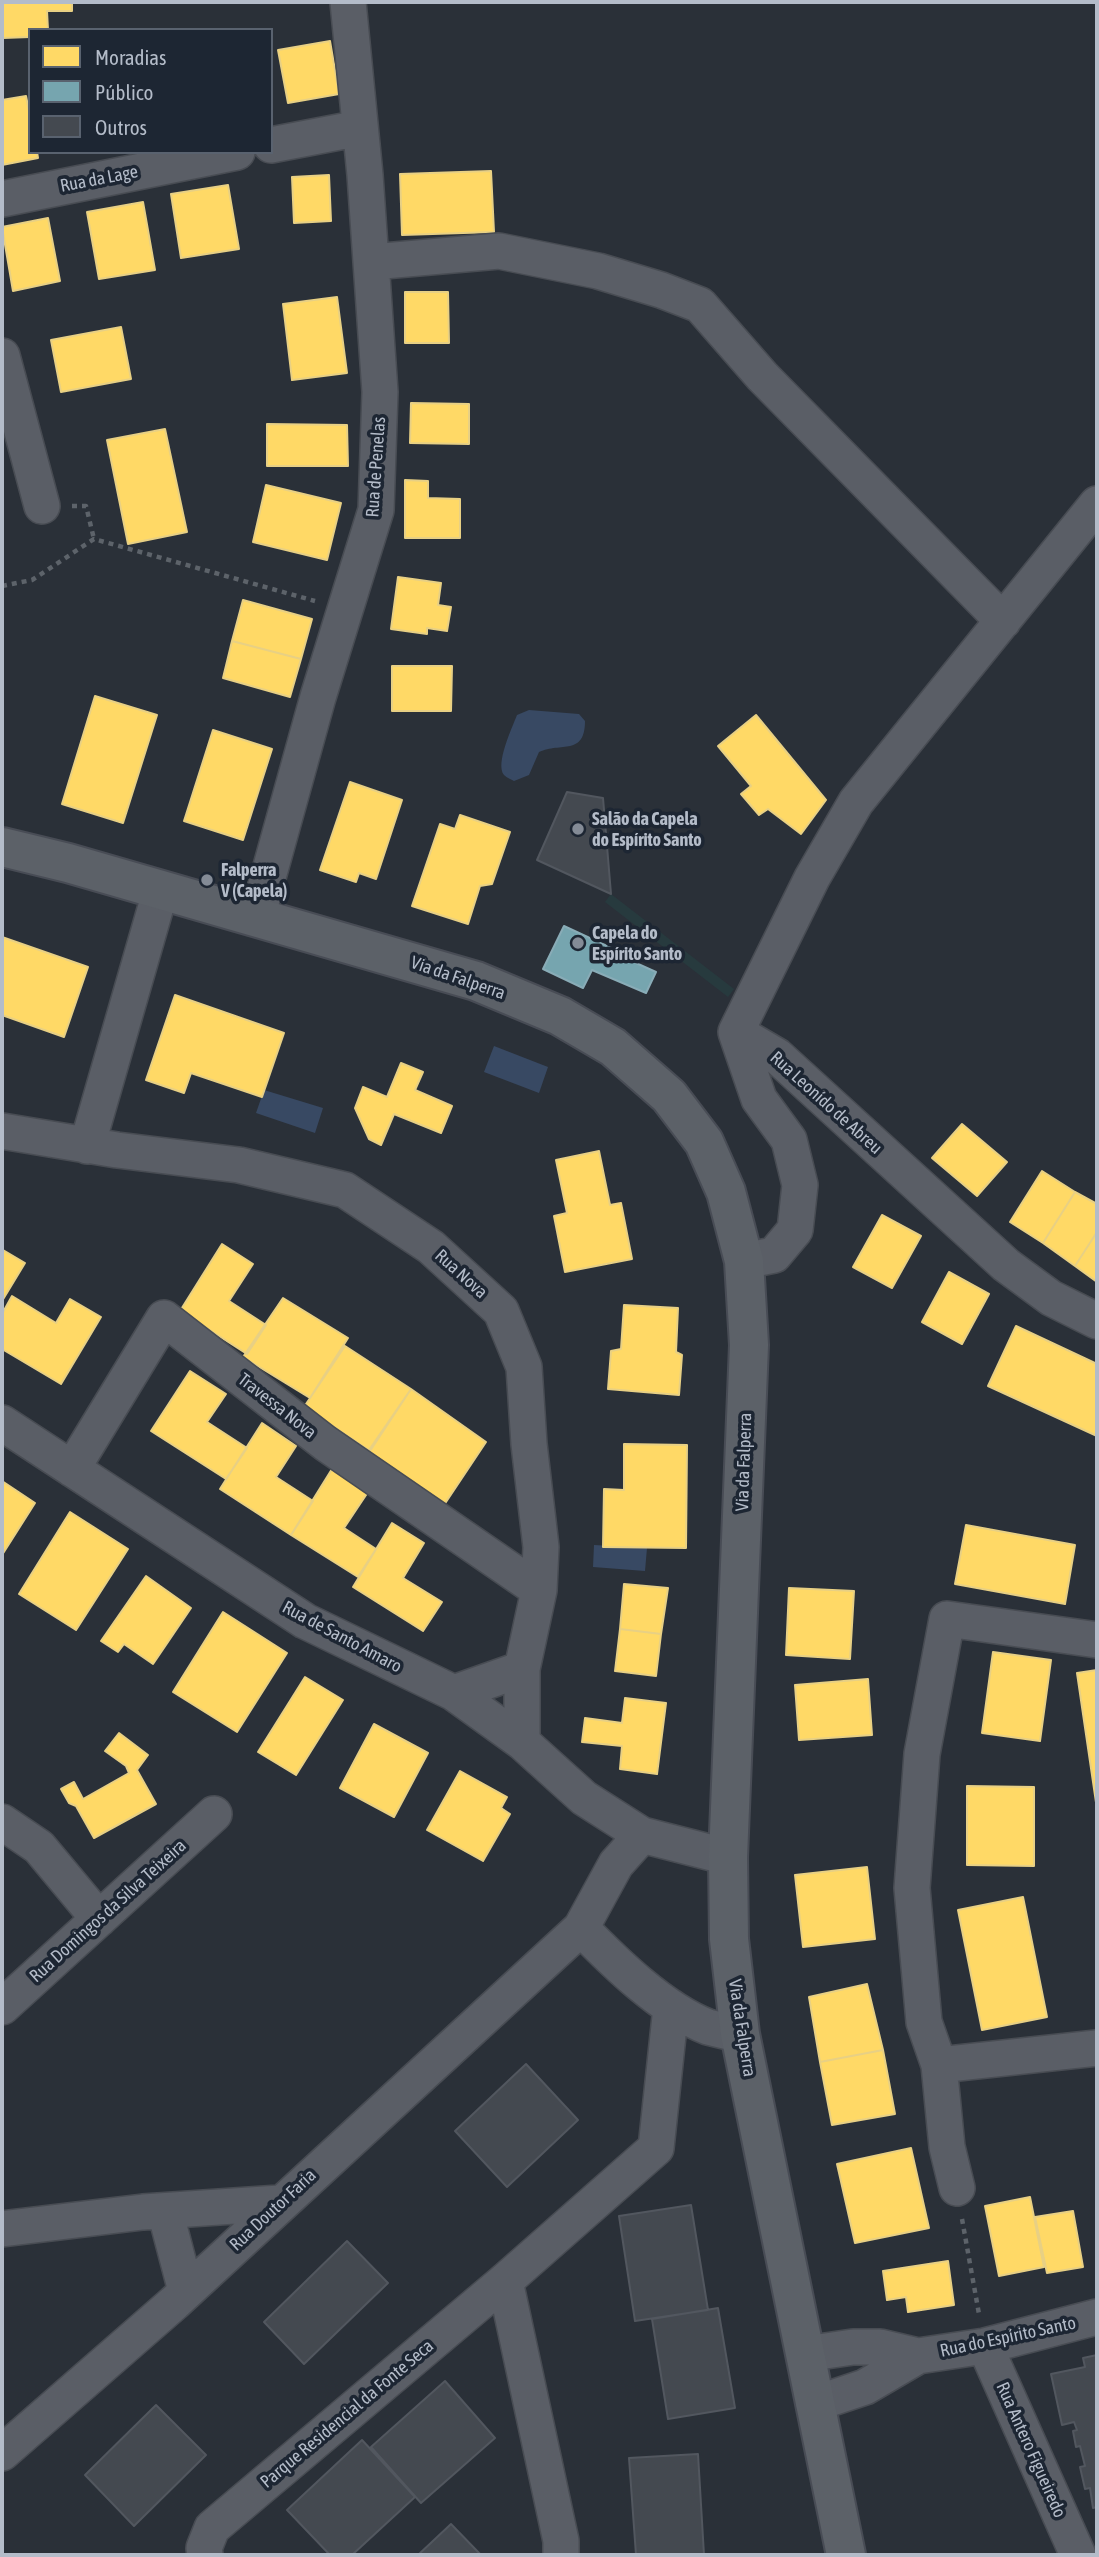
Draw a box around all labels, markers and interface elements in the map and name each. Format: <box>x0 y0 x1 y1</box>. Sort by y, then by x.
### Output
legend <box>28 28 273 154</box>
text: Moradias <box>95 45 166 69</box>
text: Público <box>95 80 153 104</box>
text: Outros <box>95 115 147 139</box>
street label: Rua da Lage <box>58 161 140 197</box>
street label: Rua de Penelas <box>362 416 390 518</box>
place label: Salão da Capela do Espírito Santo <box>592 808 702 850</box>
marker: Salão da Capela do Espírito Santo <box>570 821 586 837</box>
place label: Falperra V (Capela) <box>221 859 287 902</box>
marker: Falperra V (Capela) <box>199 872 215 888</box>
place label: Capela do Espírito Santo <box>592 922 682 964</box>
marker: Capela do Espírito Santo <box>570 935 586 951</box>
street label: Via da Falperra <box>408 952 508 1004</box>
street label: Rua Leonído de Abreu <box>766 1047 886 1159</box>
street label: Rua Nova <box>430 1245 492 1303</box>
street label: Travessa Nova <box>233 1369 321 1443</box>
street label: Via da Falperra <box>731 1412 757 1512</box>
street label: Rua de Santo Amaro <box>279 1596 405 1678</box>
street label: Rua Domingos da Silva Teixeira <box>25 1835 191 1987</box>
street label: Via da Falperra <box>724 1978 760 2078</box>
street label: Rua Doutor Faria <box>225 2165 321 2255</box>
street label: Rua do Espírito Santo <box>938 2312 1078 2362</box>
street label: Parque Residencial da Fonte Seca <box>256 2335 438 2493</box>
street label: Rua Antero Figueiredo <box>991 2379 1071 2521</box>

